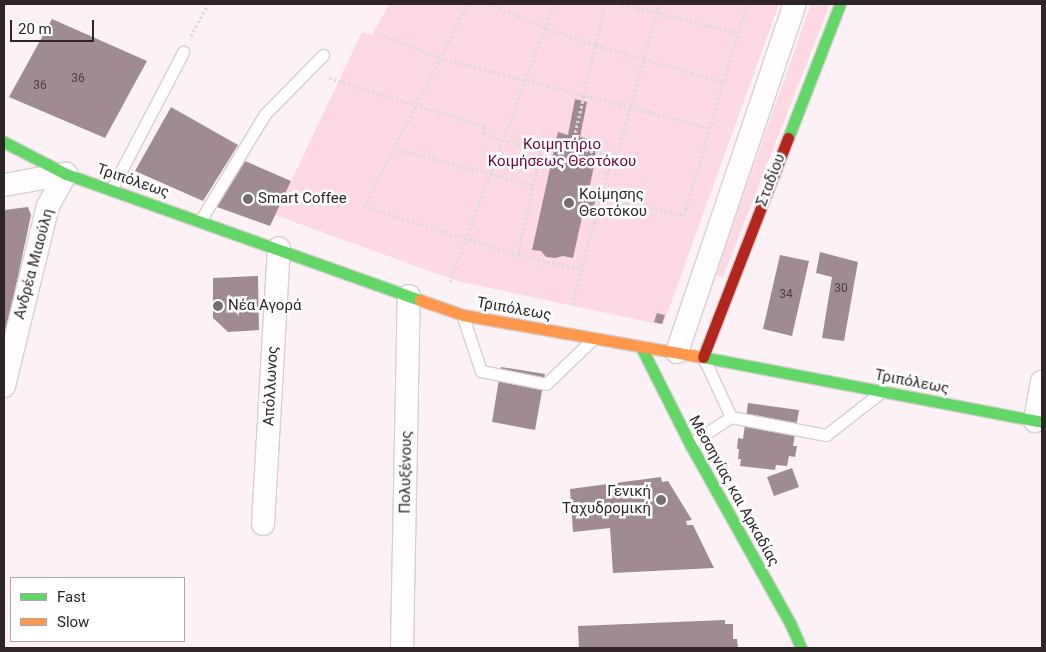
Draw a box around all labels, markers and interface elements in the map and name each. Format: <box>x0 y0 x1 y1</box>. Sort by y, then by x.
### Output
scale bar <box>12 10 96 42</box>
text: 20 m <box>18 20 52 38</box>
house number: 36 <box>71 72 85 86</box>
house number: 36 <box>33 79 47 93</box>
park label: Κοιμητήριο Κοιμήσεως Θεοτόκου <box>488 135 636 170</box>
street label: Σταδίου <box>753 151 789 209</box>
street label: Τριπόλεως <box>94 160 172 202</box>
place label: Κοίμησης Θεοτόκου <box>579 185 647 220</box>
place label: Smart Coffee <box>258 190 347 208</box>
marker: Smart Coffee <box>242 193 254 205</box>
marker: Κοίμησης Θεοτόκου <box>563 197 575 209</box>
street label: Ανδρέα Μιαούλη <box>11 207 57 321</box>
house number: 30 <box>834 282 848 296</box>
house number: 34 <box>779 288 793 302</box>
street label: Τριπόλεως <box>475 294 553 324</box>
place label: Νέα Αγορά <box>228 297 301 315</box>
marker: Νέα Αγορά <box>212 300 224 312</box>
street label: Απόλλωνος <box>260 346 282 426</box>
street label: Τριπόλεως <box>873 366 951 398</box>
street label: Μεσσηνίας και Αρκαδίας <box>685 412 783 570</box>
street label: Πολυξένους <box>396 430 416 514</box>
place label: Γενική Ταχυδρομική <box>562 482 651 517</box>
marker: Γενική Ταχυδρομική <box>655 494 667 506</box>
legend <box>10 577 185 642</box>
text: Fast <box>57 588 86 606</box>
text: Slow <box>57 613 89 631</box>

